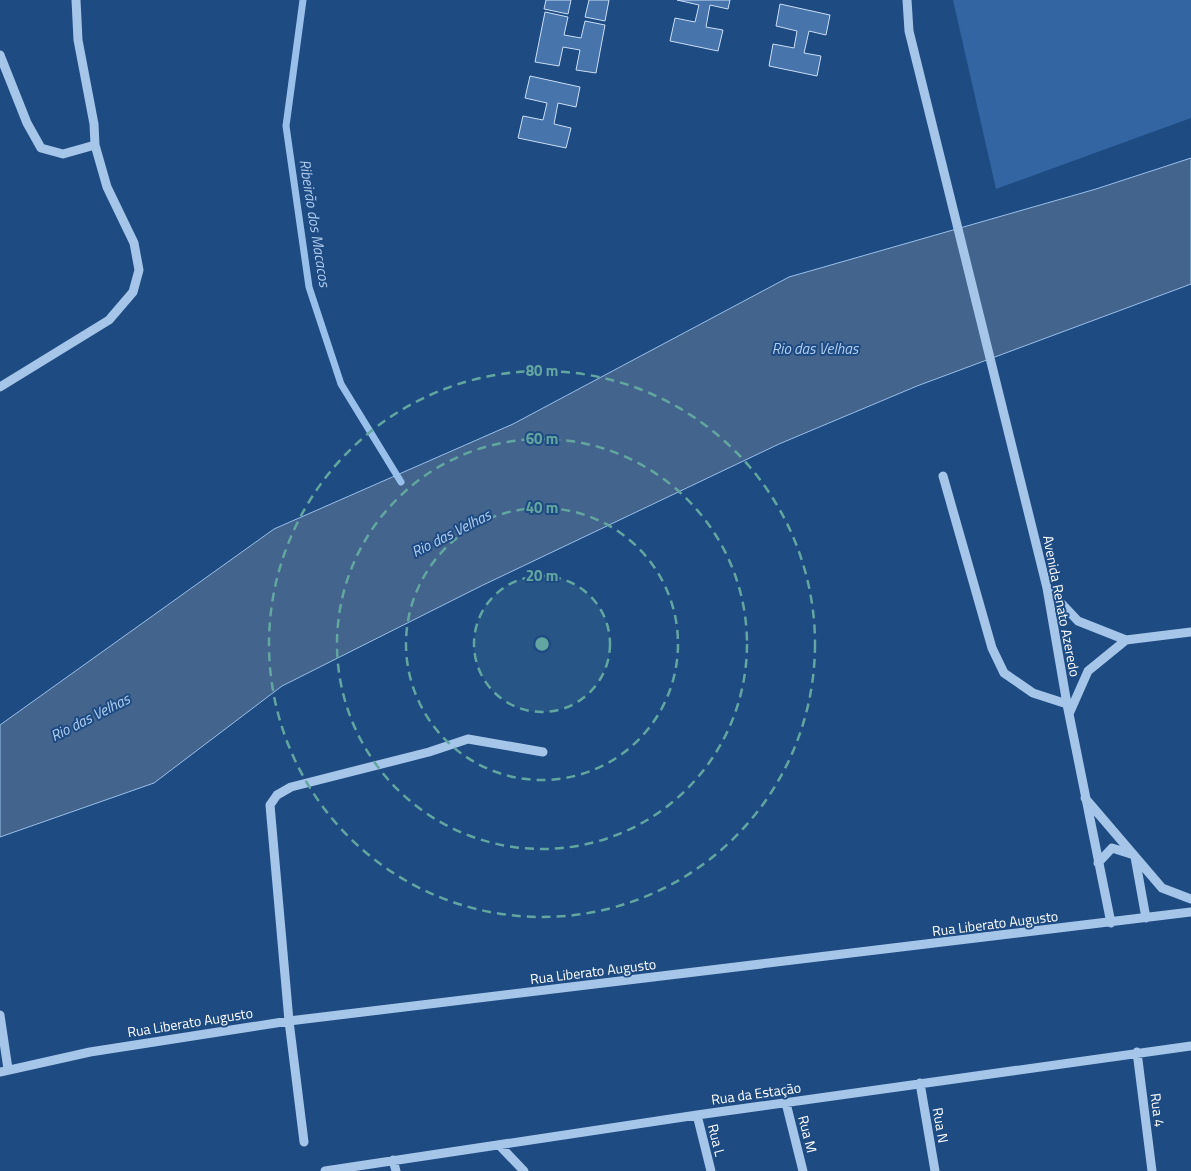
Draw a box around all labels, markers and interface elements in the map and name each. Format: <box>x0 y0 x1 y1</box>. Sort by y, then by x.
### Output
water label: Ribeirão dos Macacos <box>294 158 337 290</box>
water label: Rio das Velhas <box>772 337 860 360</box>
text: 80 m <box>526 359 558 382</box>
text: 60 m <box>526 427 558 450</box>
text: 40 m <box>526 496 558 519</box>
water label: Rio das Velhas <box>407 502 496 563</box>
street label: Avenida Renato Azeredo <box>1038 533 1086 679</box>
text: 20 m <box>526 564 558 587</box>
centre of rings <box>533 635 551 653</box>
water label: Rio das Velhas <box>46 686 135 747</box>
street label: Rua Liberato Augusto <box>931 905 1059 941</box>
street label: Rua Liberato Augusto <box>529 953 657 989</box>
street label: Rua Liberato Augusto <box>126 1002 254 1042</box>
street label: Rua da Estação <box>710 1076 802 1110</box>
street label: Rua 4 <box>1146 1092 1171 1128</box>
street label: Rua N <box>928 1106 954 1144</box>
street label: Rua M <box>793 1113 823 1155</box>
street label: Rua L <box>703 1122 731 1159</box>

